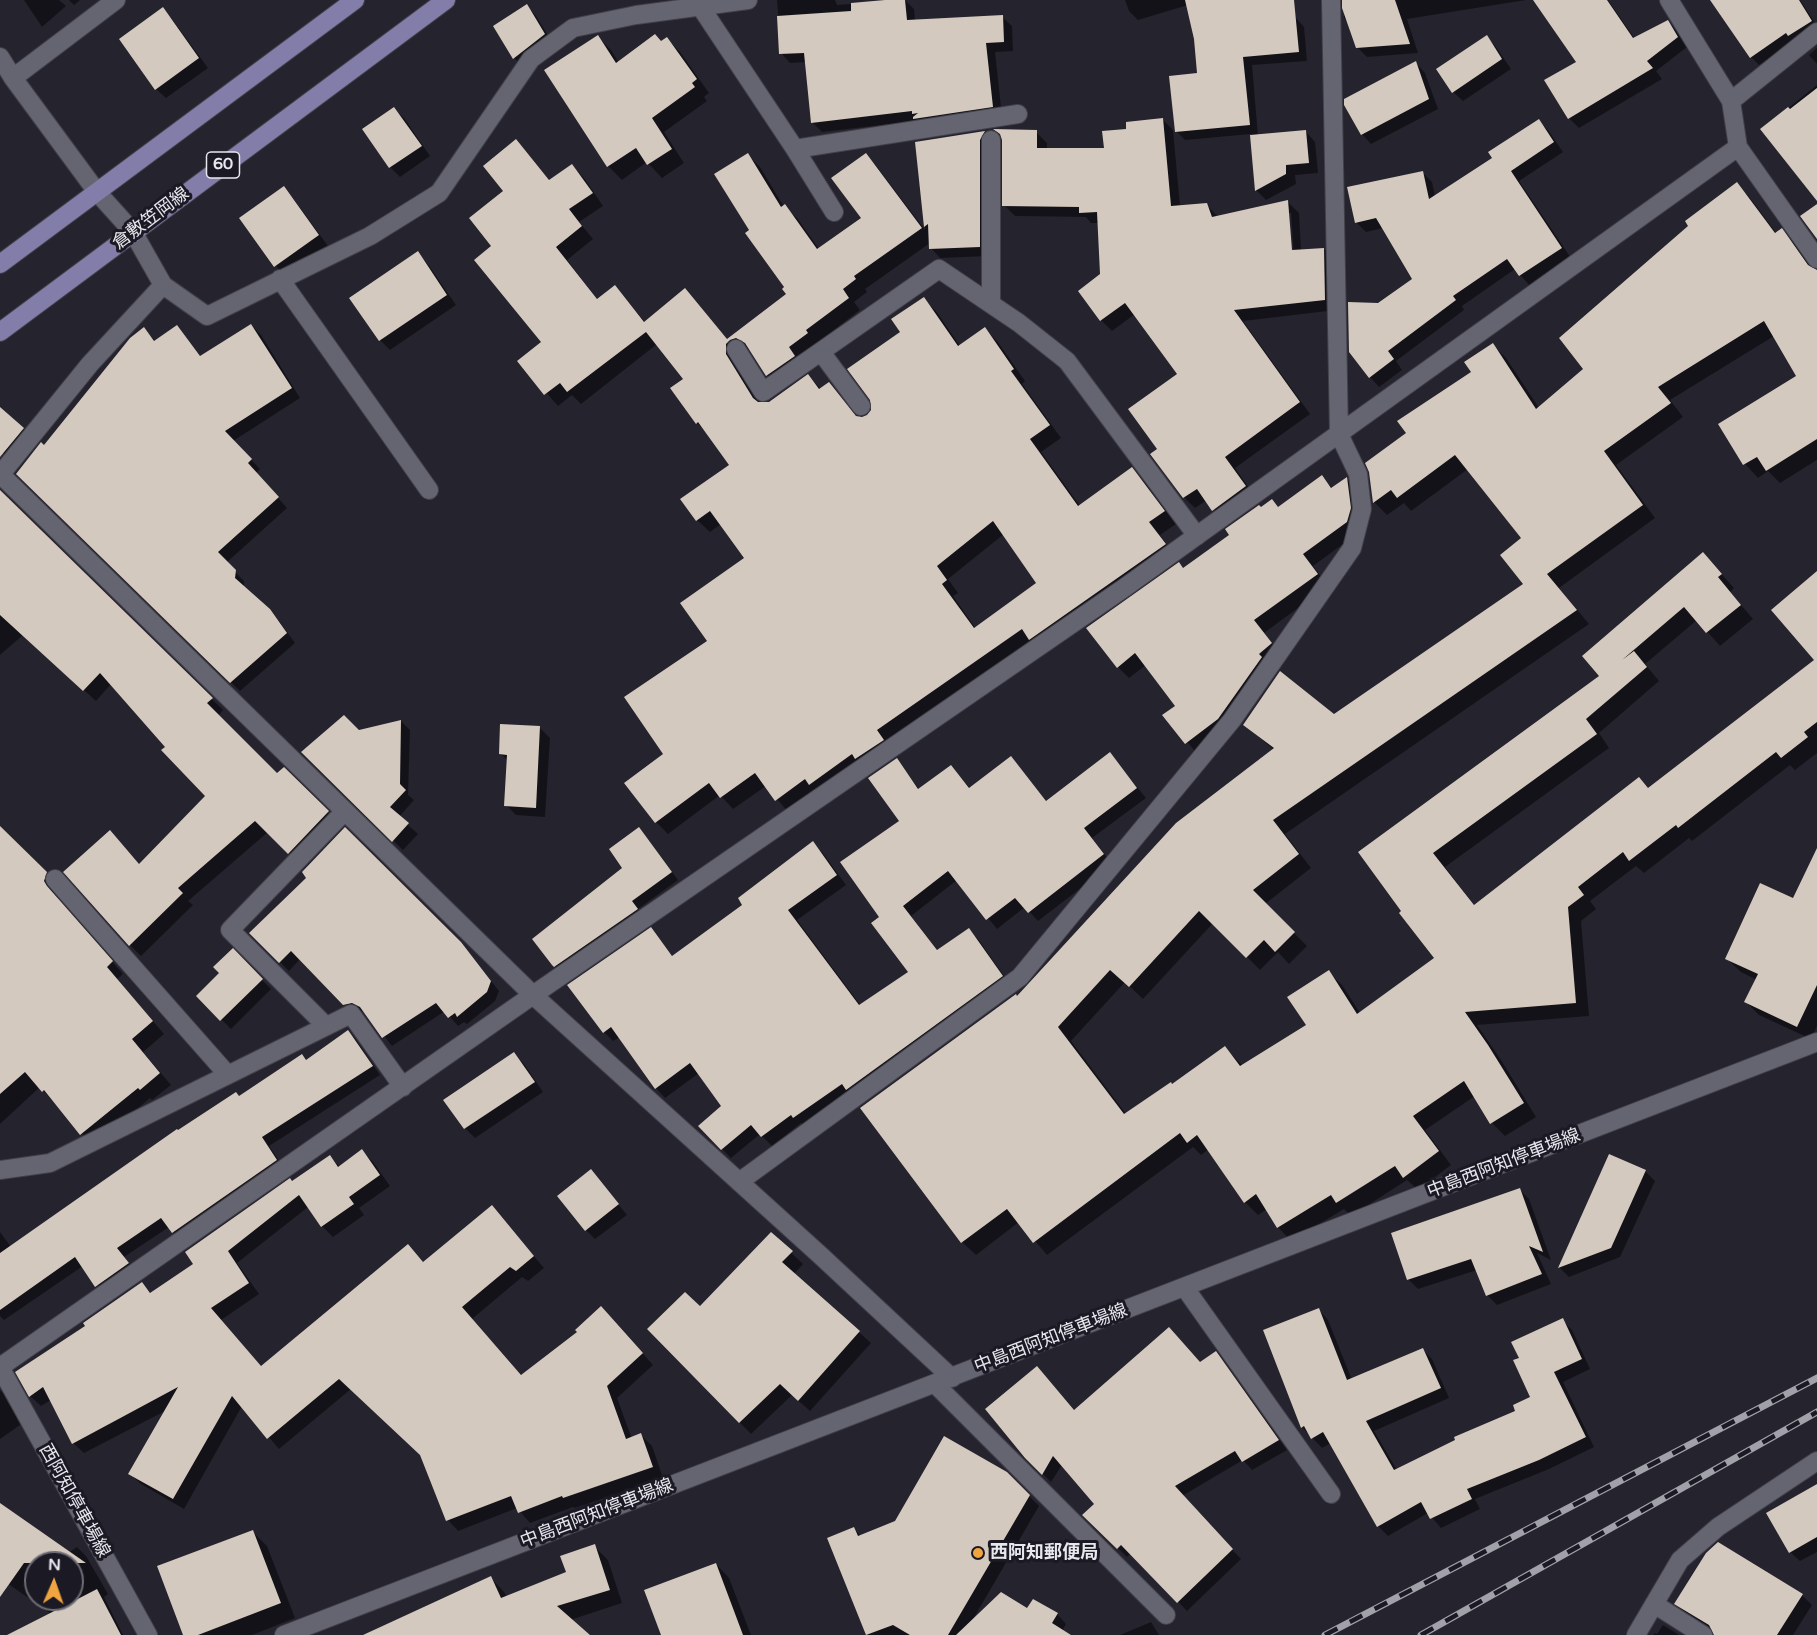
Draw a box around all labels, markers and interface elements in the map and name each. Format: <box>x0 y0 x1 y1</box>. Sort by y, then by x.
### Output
road number: 60 <box>206 152 240 178</box>
street label: 倉敷笠岡線 <box>109 183 193 255</box>
street label: 中島西阿知停車場線 <box>1425 1125 1583 1203</box>
street label: 中島西阿知停車場線 <box>972 1300 1130 1378</box>
street label: 西阿知停車場線 <box>34 1441 114 1561</box>
street label: 中島西阿知停車場線 <box>518 1475 676 1553</box>
place label: 西阿知郵便局 <box>990 1542 1098 1564</box>
marker: 西阿知郵便局 <box>971 1546 985 1560</box>
north arrow <box>24 1551 84 1611</box>
text: N <box>48 1555 61 1575</box>

